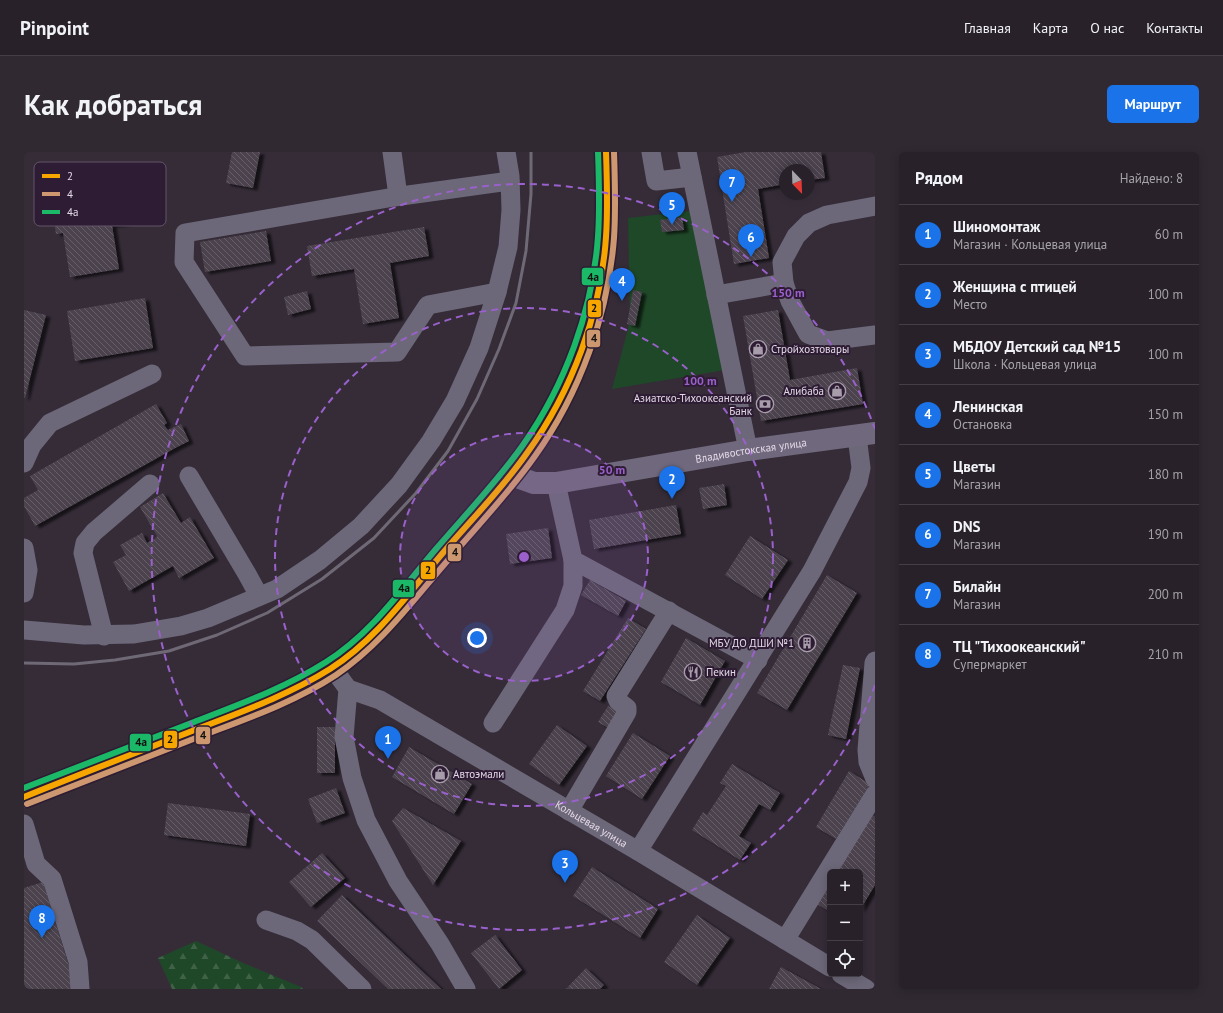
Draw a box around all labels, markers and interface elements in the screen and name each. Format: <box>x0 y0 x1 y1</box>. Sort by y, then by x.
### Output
text: Pinpoint <box>20 16 89 40</box>
text: Главная <box>964 19 1011 37</box>
text: Карта <box>1033 19 1068 37</box>
text: О нас <box>1090 19 1124 37</box>
text: Контакты <box>1146 19 1203 37</box>
button: Маршрут <box>1107 85 1199 123</box>
text: Как добраться <box>24 86 202 123</box>
legend <box>34 162 166 226</box>
north arrow <box>779 164 815 200</box>
text: Рядом <box>915 167 963 189</box>
text: 2 <box>67 169 73 183</box>
pin: 7 <box>719 169 745 202</box>
text: Найдено: 8 <box>1120 170 1183 187</box>
text: 4 <box>67 187 73 201</box>
pin: 5 <box>659 192 685 225</box>
text: 4а <box>67 205 78 219</box>
text: Шиномонтаж <box>953 217 1040 236</box>
pin: 6 <box>738 224 764 257</box>
text: 1 <box>924 226 932 243</box>
text: 60 m <box>1155 226 1183 243</box>
text: Магазин · Кольцевая улица <box>953 236 1107 253</box>
line badge: 4а <box>581 267 604 286</box>
pin: 4 <box>609 268 635 301</box>
text: 4а <box>587 270 599 284</box>
text: Женщина с птицей <box>953 277 1077 296</box>
text: 150 m <box>771 285 805 300</box>
text: 2 <box>924 286 932 303</box>
text: 100 m <box>1148 286 1183 303</box>
text: Место <box>953 296 987 313</box>
line badge: 2 <box>587 299 602 318</box>
text: 2 <box>591 301 597 315</box>
line badge: 4 <box>586 329 601 348</box>
text: 4 <box>591 331 598 345</box>
text: МБДОУ Детский сад №15 <box>953 337 1121 356</box>
shop icon: Стройхозтовары <box>748 339 768 359</box>
place label: Стройхозтовары <box>771 342 849 356</box>
text: 3 <box>924 346 932 363</box>
text: 100 m <box>1148 346 1183 363</box>
text: Школа · Кольцевая улица <box>953 356 1097 373</box>
text: 100 m <box>683 373 717 388</box>
shop icon: Алибаба <box>827 381 847 401</box>
place label: Алибаба <box>783 384 824 398</box>
place label: Азиатско-Тихоокеанский Банк <box>634 391 753 418</box>
bank icon: Азиатско-Тихоокеанский Банк <box>755 394 775 414</box>
text: Ленинская <box>953 397 1023 416</box>
text: 4 <box>924 406 932 423</box>
text: 150 m <box>1148 406 1183 423</box>
text: Остановка <box>953 416 1012 433</box>
street label: Владивостокская улица <box>694 435 808 466</box>
text: Цветы <box>953 457 995 476</box>
text: 50 m <box>599 462 625 477</box>
pin: 2 <box>659 466 685 499</box>
text: 5 <box>924 466 932 483</box>
text: 180 m <box>1148 466 1183 483</box>
text: Магазин <box>953 476 1001 493</box>
text: DNS <box>953 517 981 536</box>
text: 6 <box>924 526 932 543</box>
text: 190 m <box>1148 526 1183 543</box>
text: Магазин <box>953 536 1001 553</box>
line badge: 4 <box>447 543 462 562</box>
text: 4 <box>452 545 459 559</box>
centre of rings <box>517 550 531 564</box>
line badge: 2 <box>420 561 436 580</box>
text: 2 <box>425 563 431 577</box>
text: Билайн <box>953 577 1001 596</box>
line badge: 4а <box>392 579 415 598</box>
text: 4а <box>398 581 410 595</box>
text: 7 <box>924 586 932 603</box>
text: 200 m <box>1148 586 1183 603</box>
text: Магазин <box>953 596 1001 613</box>
your location <box>467 628 487 648</box>
building icon: МБУ ДО ДШИ №1 <box>797 633 817 653</box>
place label: МБУ ДО ДШИ №1 <box>709 636 794 650</box>
text: ТЦ "Тихоокеанский" <box>953 637 1086 656</box>
text: 8 <box>924 646 932 663</box>
text: 210 m <box>1148 646 1183 663</box>
text: Супермаркет <box>953 656 1027 673</box>
restaurant icon: Пекин <box>683 662 703 682</box>
place label: Пекин <box>706 665 736 679</box>
line badge: 4 <box>195 726 211 745</box>
pin: 1 <box>375 726 401 759</box>
text: 4 <box>200 728 207 742</box>
line badge: 2 <box>163 730 178 749</box>
text: 2 <box>167 732 173 746</box>
line badge: 4а <box>129 733 152 752</box>
text: 4а <box>135 735 147 749</box>
shop icon: Автоэмали <box>430 764 450 784</box>
place label: Автоэмали <box>453 767 504 781</box>
street label: Кольцевая улица <box>553 797 630 850</box>
pin: 3 <box>552 850 578 883</box>
map controls <box>827 869 863 977</box>
button: + <box>827 869 863 905</box>
pin: 8 <box>29 905 55 938</box>
button: − <box>827 905 863 941</box>
button: locate <box>827 941 863 977</box>

